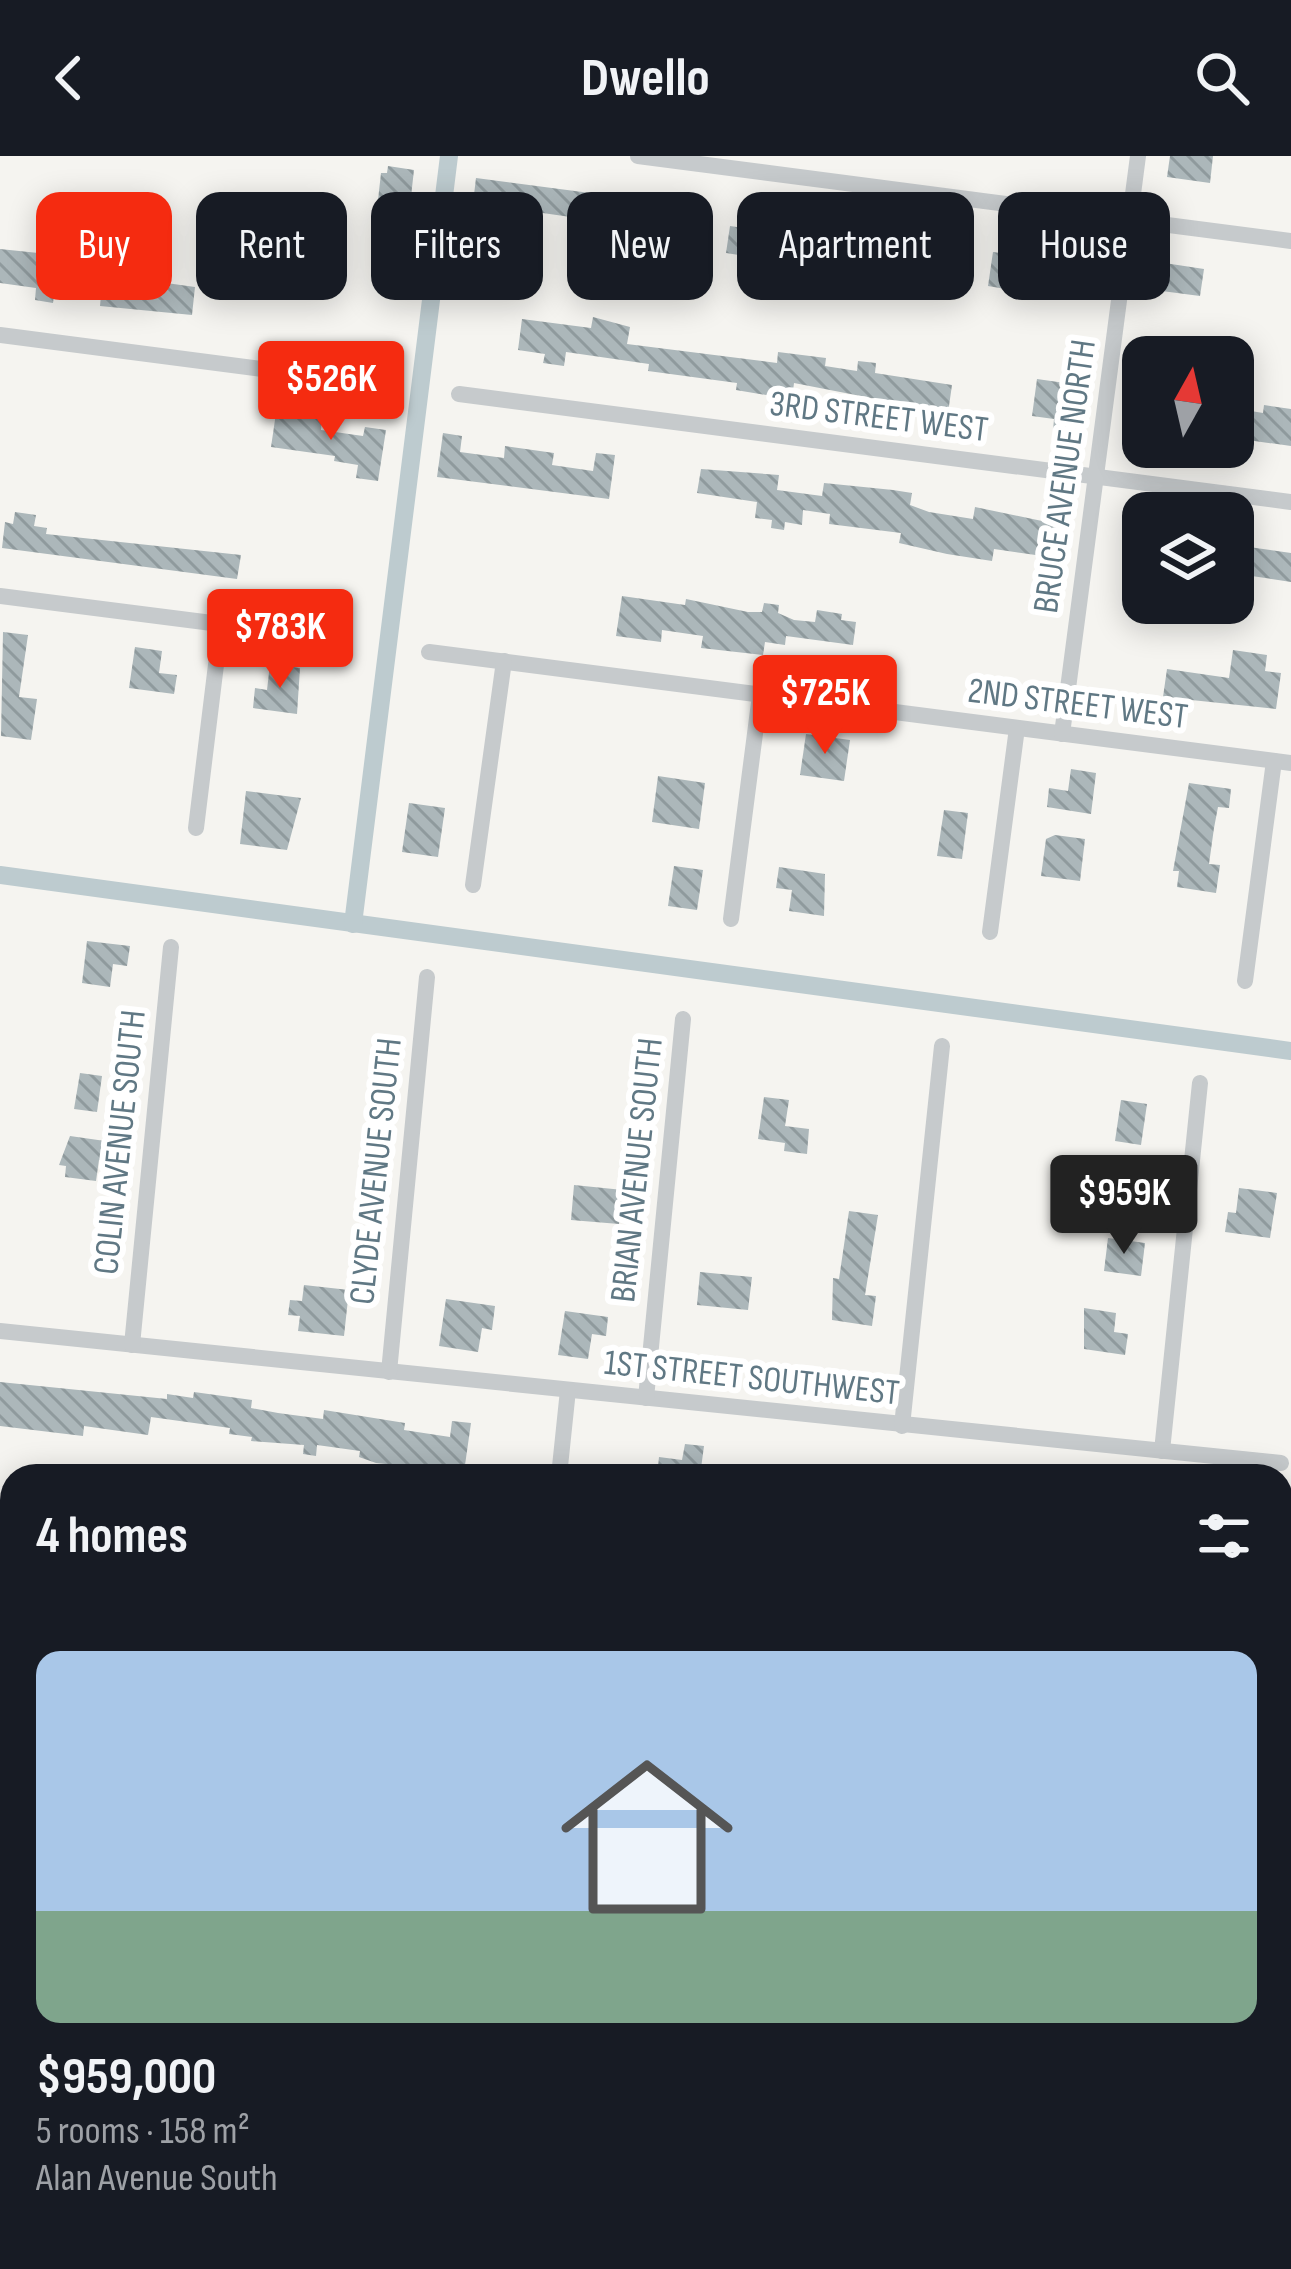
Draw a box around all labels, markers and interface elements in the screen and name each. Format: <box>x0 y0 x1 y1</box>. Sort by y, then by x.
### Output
icon: back <box>36 45 102 111</box>
icon: search <box>1189 45 1255 111</box>
text: Dwello <box>581 46 710 111</box>
chip: Buy <box>36 192 172 300</box>
chip: Rent <box>196 192 347 300</box>
chip: Filters <box>371 192 543 300</box>
chip: New <box>567 192 713 300</box>
chip: Apartment <box>737 192 974 300</box>
chip: House <box>998 192 1170 300</box>
north arrow <box>1122 336 1254 468</box>
map controls <box>1122 336 1254 624</box>
street label: BRUCE AVENUE NORTH <box>1025 337 1106 616</box>
pin: $526K <box>247 341 415 443</box>
text: $526K <box>285 356 377 403</box>
street label: 3RD STREET WEST <box>767 383 990 452</box>
button: layers <box>1122 492 1254 624</box>
pin: $783K <box>196 589 364 691</box>
text: $783K <box>234 604 326 651</box>
pin: $725K <box>741 655 909 757</box>
text: $725K <box>780 670 870 717</box>
street label: 2ND STREET WEST <box>965 670 1190 739</box>
street label: COLIN AVENUE SOUTH <box>85 1008 156 1277</box>
street label: CLYDE AVENUE SOUTH <box>341 1036 412 1307</box>
street label: BRIAN AVENUE SOUTH <box>602 1036 673 1304</box>
pin: $959K <box>1040 1155 1208 1257</box>
text: $959K <box>1077 1170 1171 1217</box>
street label: 1ST STREET SOUTHWEST <box>602 1342 901 1415</box>
icon: filters <box>1191 1503 1257 1569</box>
text: 4 homes <box>36 1506 188 1567</box>
icon: home <box>539 1729 755 1945</box>
text: $959,000 <box>36 2047 216 2108</box>
text: 5 rooms · 158 m² <box>36 2108 250 2155</box>
text: Alan Avenue South <box>36 2155 278 2202</box>

